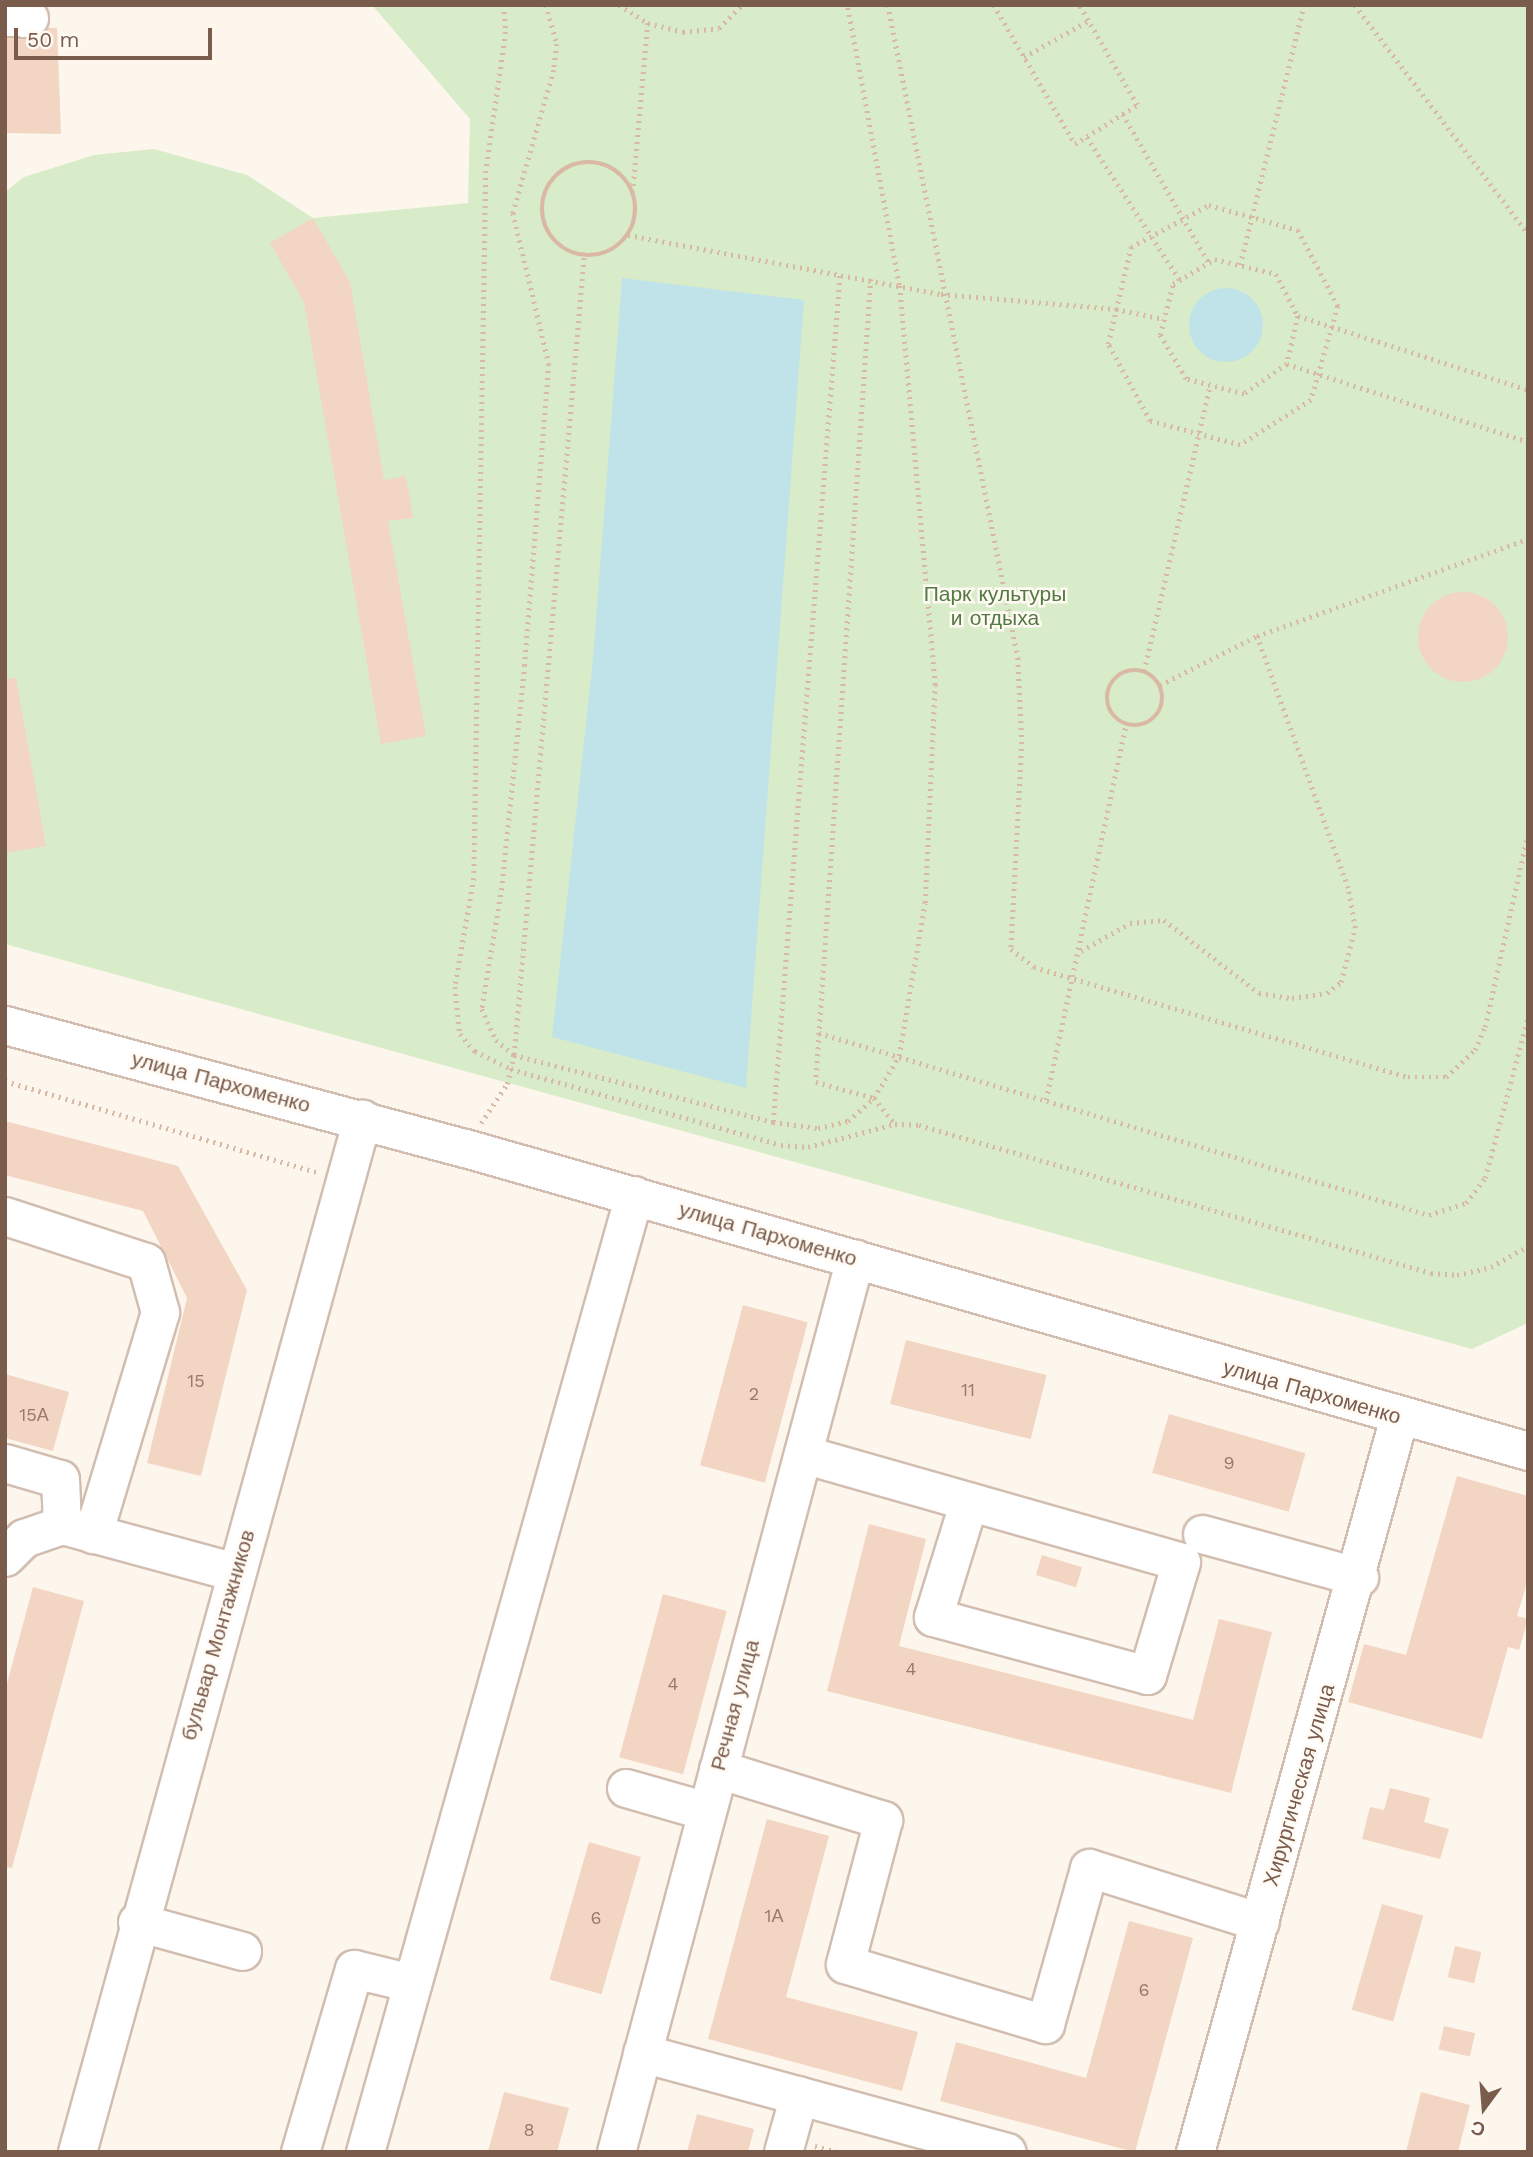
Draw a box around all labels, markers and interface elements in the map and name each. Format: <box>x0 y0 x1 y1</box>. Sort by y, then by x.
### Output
scale bar <box>18 14 215 58</box>
text: 50 m <box>27 27 79 52</box>
park label: Парк культуры и отдыха <box>924 581 1066 631</box>
street label: улица Пархоменко <box>129 1046 313 1118</box>
street label: улица Пархоменко <box>676 1197 860 1271</box>
street label: улица Пархоменко <box>1220 1355 1404 1429</box>
house number: 15 <box>187 1370 205 1392</box>
house number: 11 <box>961 1379 975 1401</box>
house number: 2 <box>749 1383 759 1405</box>
house number: 15А <box>19 1404 49 1426</box>
house number: 9 <box>1223 1452 1235 1474</box>
street label: бульвар Монтажников <box>176 1527 260 1743</box>
street label: Речная улица <box>705 1637 765 1773</box>
house number: 4 <box>906 1658 916 1680</box>
house number: 4 <box>668 1673 678 1695</box>
street label: Хирургическая улица <box>1258 1681 1340 1889</box>
house number: 1А <box>764 1905 784 1927</box>
house number: 6 <box>591 1907 601 1929</box>
house number: 6 <box>1139 1979 1149 2001</box>
north arrow <box>1449 2073 1519 2143</box>
text: С <box>1468 2116 1488 2142</box>
house number: 8 <box>523 2119 535 2141</box>

